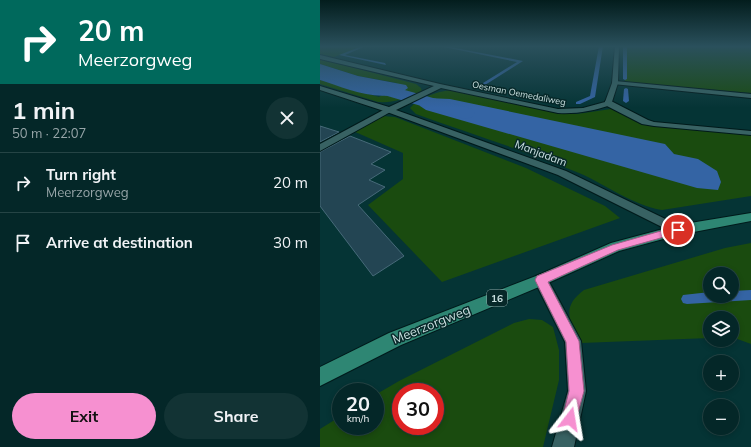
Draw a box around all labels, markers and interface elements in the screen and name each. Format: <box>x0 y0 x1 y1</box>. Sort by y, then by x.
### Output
text: 20 m <box>78 13 144 48</box>
icon: right <box>12 16 64 68</box>
text: Meerzorgweg <box>78 48 192 71</box>
street label: Oesman Oemedaliweg <box>471 79 567 107</box>
text: 1 min <box>12 95 75 125</box>
button: close <box>266 97 308 139</box>
text: 50 m · 22:07 <box>12 125 86 141</box>
street label: Manjadam <box>513 137 569 169</box>
text: Turn right <box>46 165 116 184</box>
icon: right <box>12 172 34 194</box>
text: 20 m <box>273 173 308 192</box>
text: Meerzorgweg <box>46 184 129 200</box>
pin <box>661 213 695 247</box>
icon: arrive <box>667 219 689 241</box>
icon: arrive <box>12 232 34 254</box>
text: Arrive at destination <box>46 233 193 252</box>
text: 30 m <box>273 233 308 252</box>
map controls <box>703 267 739 435</box>
button: search <box>703 267 739 303</box>
road number: 16 <box>487 290 507 306</box>
street label: Meerzorgweg <box>390 301 472 347</box>
button: layers <box>703 311 739 347</box>
button: + <box>703 355 739 391</box>
speed limit sign: 30 <box>392 383 444 435</box>
text: 20 <box>346 391 370 416</box>
button: Exit <box>12 393 156 439</box>
button: Share <box>164 393 308 439</box>
position arrow <box>549 398 591 440</box>
button: − <box>703 399 739 435</box>
text: km/h <box>347 412 369 425</box>

